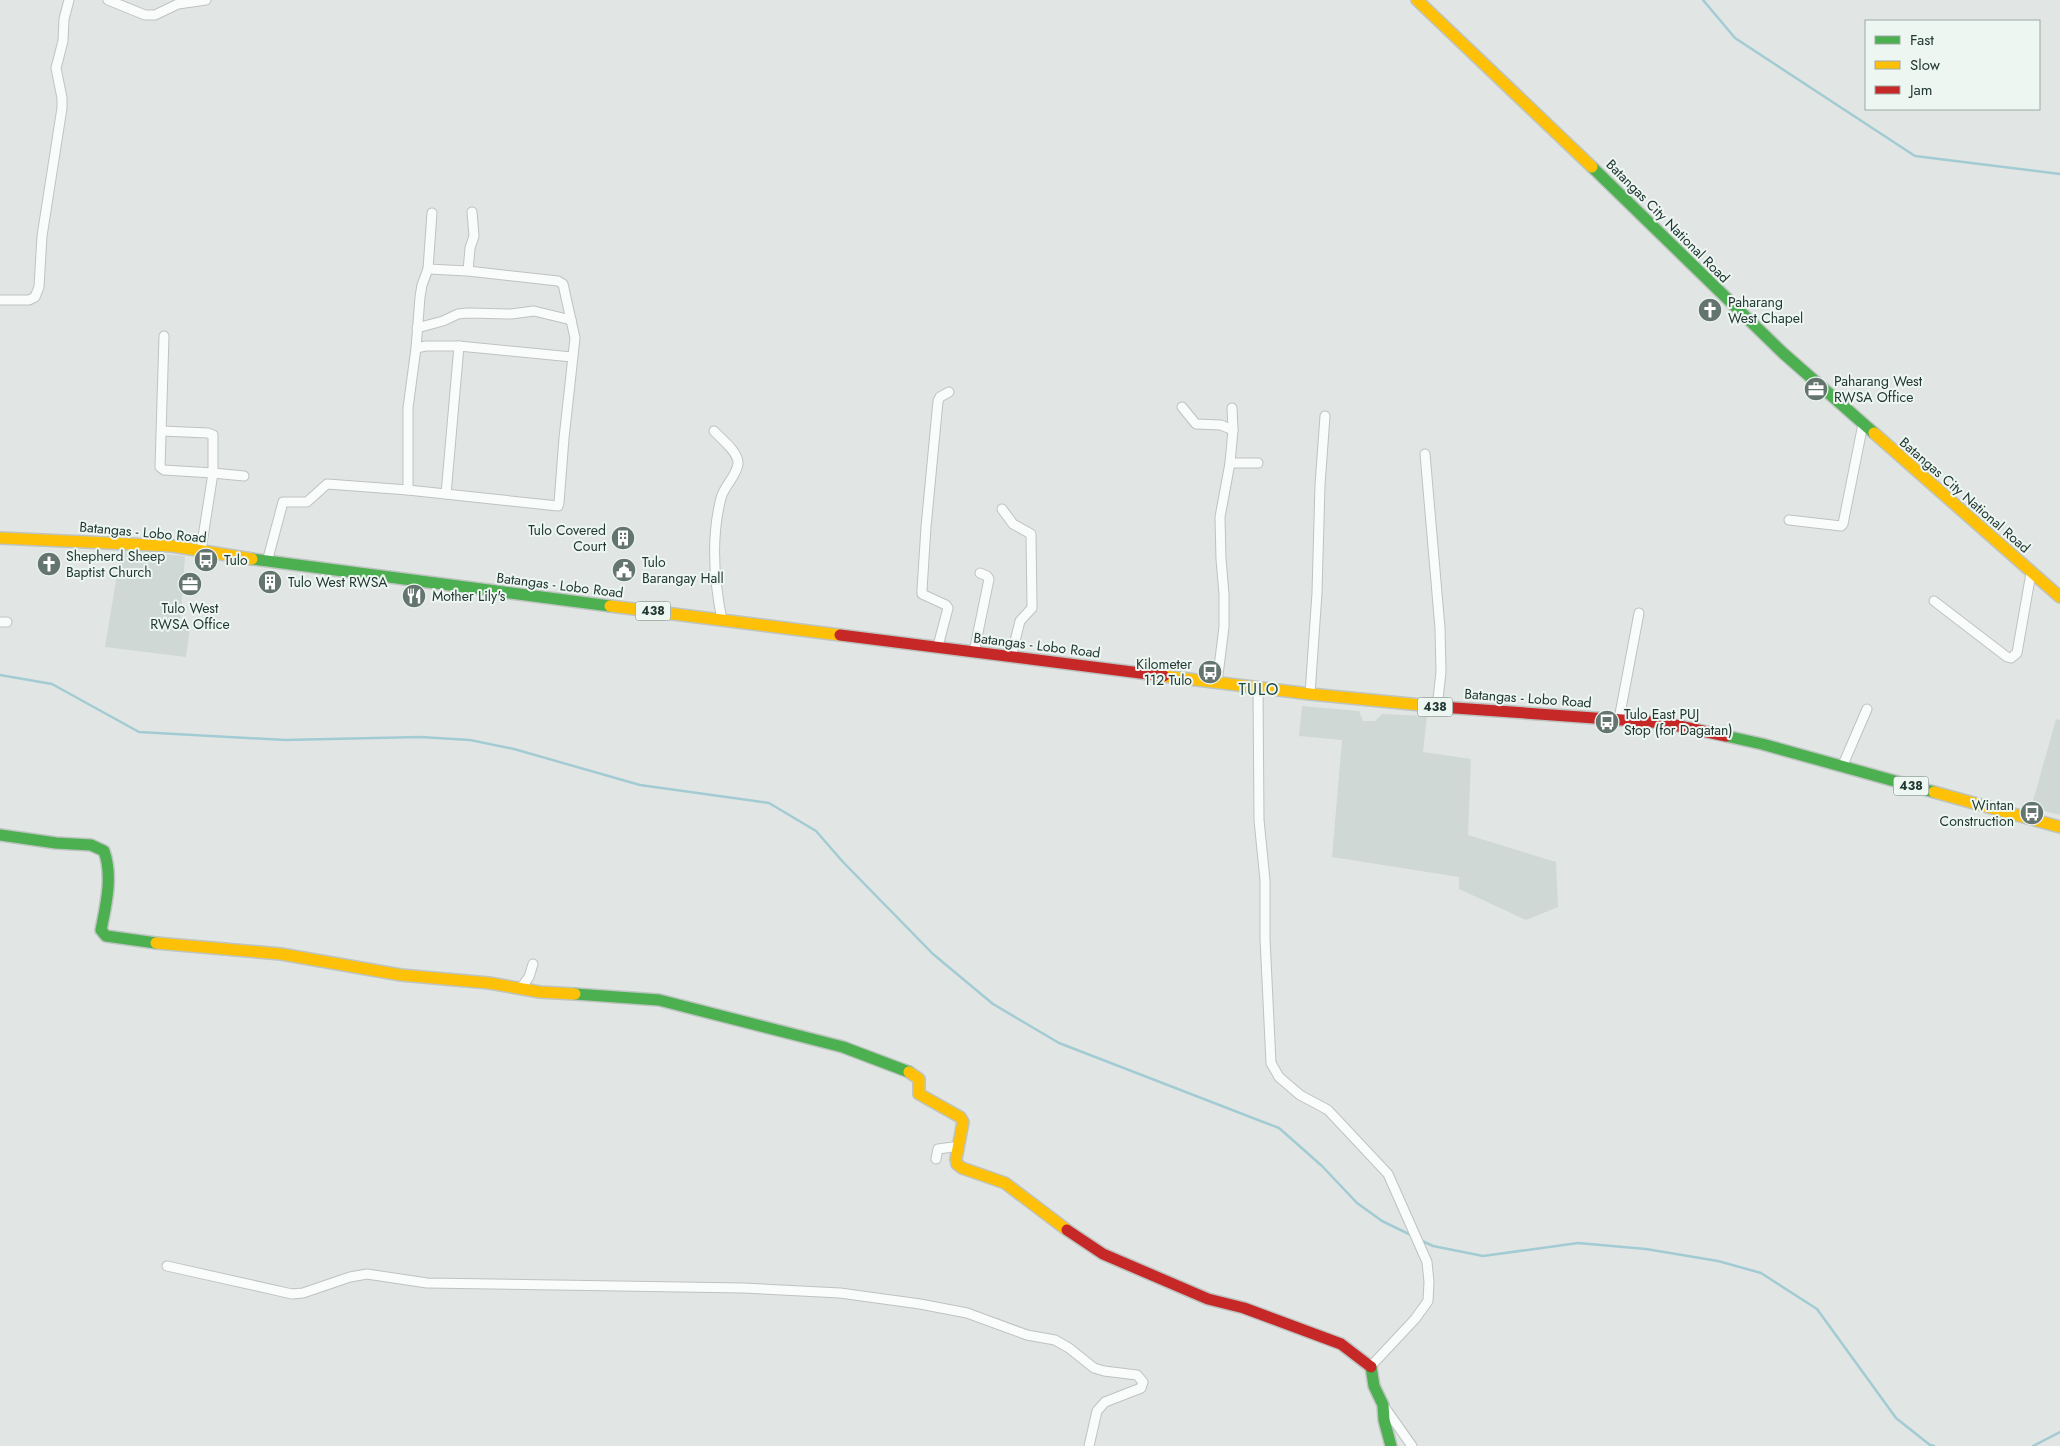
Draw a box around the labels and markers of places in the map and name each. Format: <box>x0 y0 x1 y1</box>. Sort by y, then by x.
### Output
place label: Paharang West Chapel <box>1728 292 1803 328</box>
church icon: Paharang West Chapel <box>1697 297 1723 323</box>
place label: Paharang West RWSA Office <box>1834 371 1923 407</box>
office icon: Paharang West RWSA Office <box>1803 376 1829 402</box>
place label: Tulo Covered Court <box>528 520 607 556</box>
building icon: Tulo Covered Court <box>610 525 636 551</box>
place label: Shepherd Sheep Baptist Church <box>66 546 165 582</box>
bus stop icon: Tulo <box>193 547 219 573</box>
place label: Tulo <box>224 550 248 570</box>
church icon: Shepherd Sheep Baptist Church <box>36 551 62 577</box>
place label: Tulo Barangay Hall <box>642 552 724 588</box>
public building icon: Tulo Barangay Hall <box>611 557 637 583</box>
building icon: Tulo West RWSA <box>257 569 283 595</box>
office icon: Tulo West RWSA Office <box>177 571 203 597</box>
place label: Tulo West RWSA <box>288 572 388 592</box>
restaurant icon: Mother Lily's <box>401 583 427 609</box>
place label: Mother Lily's <box>432 586 506 606</box>
place label: Tulo West RWSA Office <box>150 598 230 634</box>
place label: Kilometer 112 Tulo <box>1136 654 1192 690</box>
bus stop icon: Kilometer 112 Tulo <box>1197 659 1223 685</box>
place label: Tulo East PUJ Stop (for Dagatan) <box>1624 704 1733 740</box>
bus stop icon: Tulo East PUJ Stop (for Dagatan) <box>1594 709 1620 735</box>
place label: Wintan Construction <box>1940 795 2014 831</box>
bus stop icon: Wintan Construction <box>2019 800 2045 826</box>

